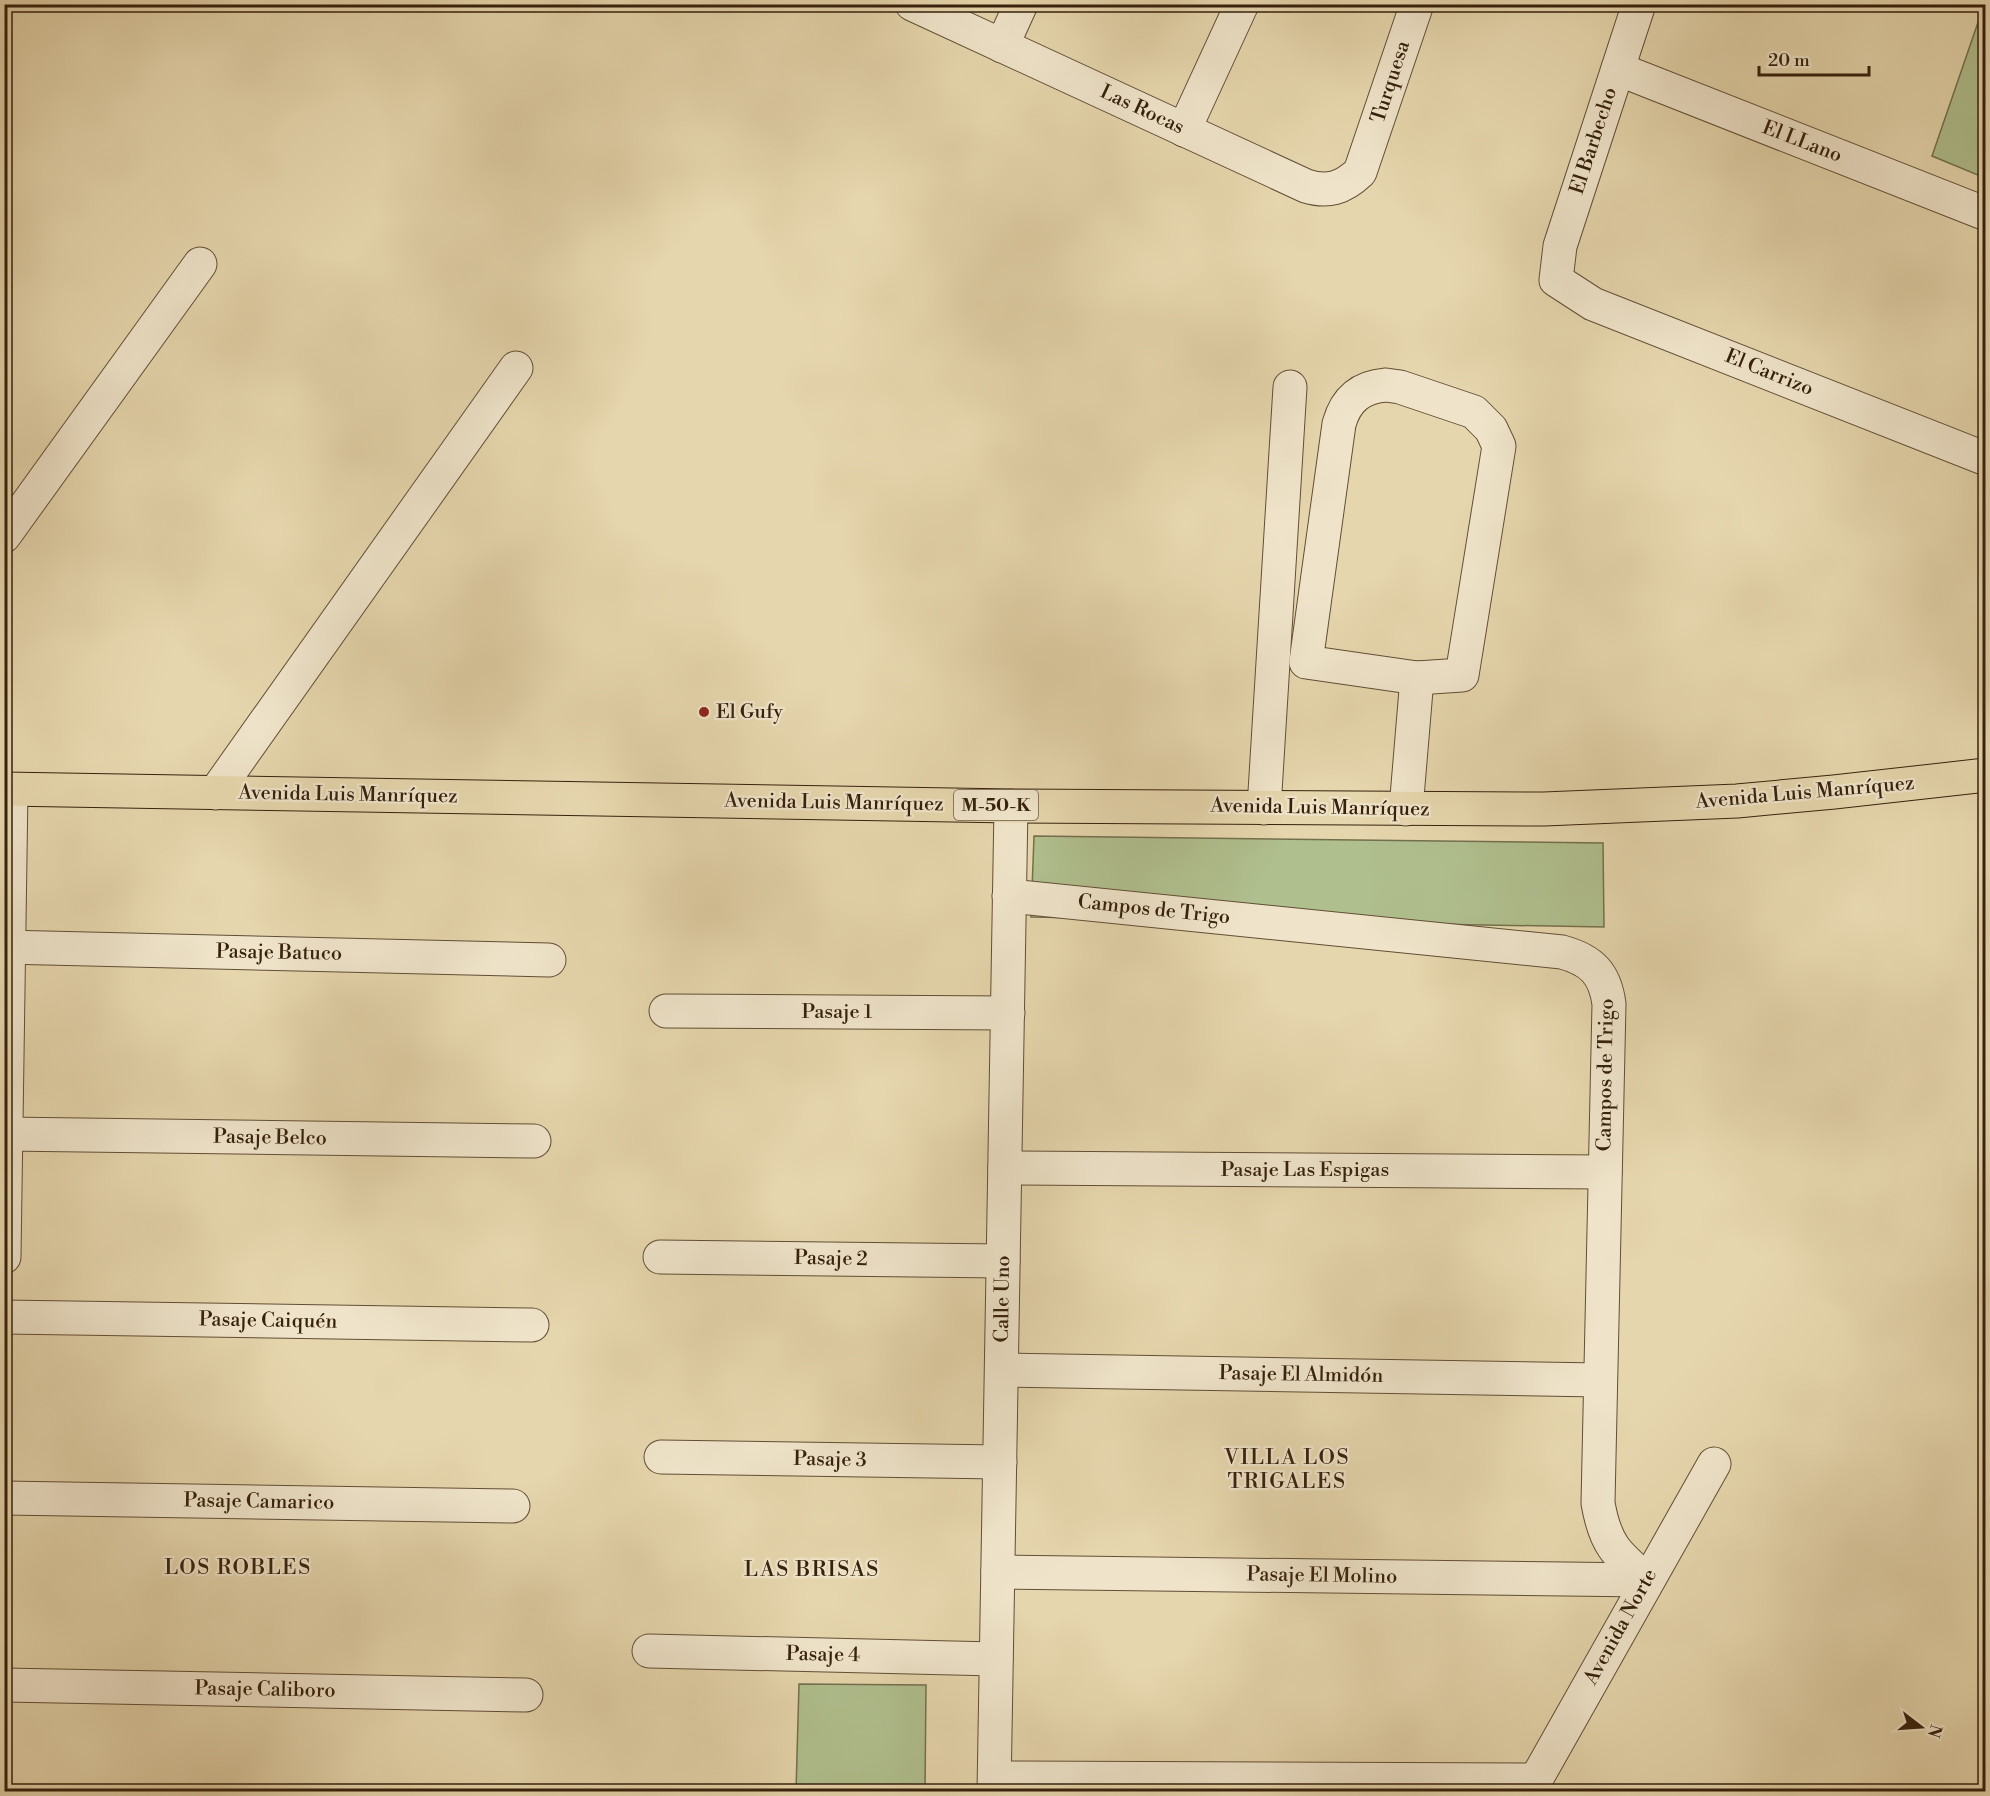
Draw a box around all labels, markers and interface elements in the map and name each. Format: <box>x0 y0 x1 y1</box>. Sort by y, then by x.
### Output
street label: Turquesa <box>1366 37 1416 126</box>
scale bar <box>1759 39 1868 77</box>
text: 20 m <box>1768 49 1810 72</box>
street label: Las Rocas <box>1096 80 1188 140</box>
street label: El Barbecho <box>1565 84 1623 198</box>
street label: El LLano <box>1758 115 1846 169</box>
street label: El Carrizo <box>1721 344 1817 402</box>
place label: El Gufy <box>716 700 783 725</box>
marker: El Gufy <box>697 705 711 719</box>
street label: Avenida Luis Manríquez <box>1694 771 1915 815</box>
street label: Avenida Luis Manríquez <box>237 781 458 809</box>
street label: Avenida Luis Manríquez <box>723 789 944 817</box>
road number: M-50-K <box>954 790 1038 820</box>
street label: Avenida Luis Manríquez <box>1209 794 1430 822</box>
street label: Campos de Trigo <box>1077 890 1231 930</box>
street label: Pasaje Batuco <box>216 939 342 967</box>
street label: Campos de Trigo <box>1592 998 1620 1152</box>
street label: Pasaje 1 <box>802 1000 873 1025</box>
street label: Pasaje Belco <box>213 1125 327 1151</box>
street label: Pasaje Las Espigas <box>1221 1158 1389 1183</box>
street label: Pasaje 2 <box>794 1246 868 1272</box>
street label: Calle Uno <box>990 1255 1016 1343</box>
street label: Pasaje Caiquén <box>199 1307 338 1335</box>
street label: Pasaje El Almidón <box>1219 1361 1383 1389</box>
district label: VILLA LOS TRIGALES <box>1223 1445 1350 1495</box>
street label: Pasaje 3 <box>793 1447 867 1473</box>
street label: Pasaje Camarico <box>183 1488 335 1516</box>
district label: LOS ROBLES <box>164 1555 312 1581</box>
district label: LAS BRISAS <box>744 1557 880 1583</box>
street label: Pasaje El Molino <box>1246 1562 1398 1590</box>
street label: Avenida Norte <box>1578 1565 1663 1690</box>
street label: Pasaje 4 <box>786 1642 860 1668</box>
street label: Pasaje Caliboro <box>194 1676 336 1704</box>
north arrow <box>1891 1697 1951 1757</box>
text: N <box>1923 1722 1946 1740</box>

